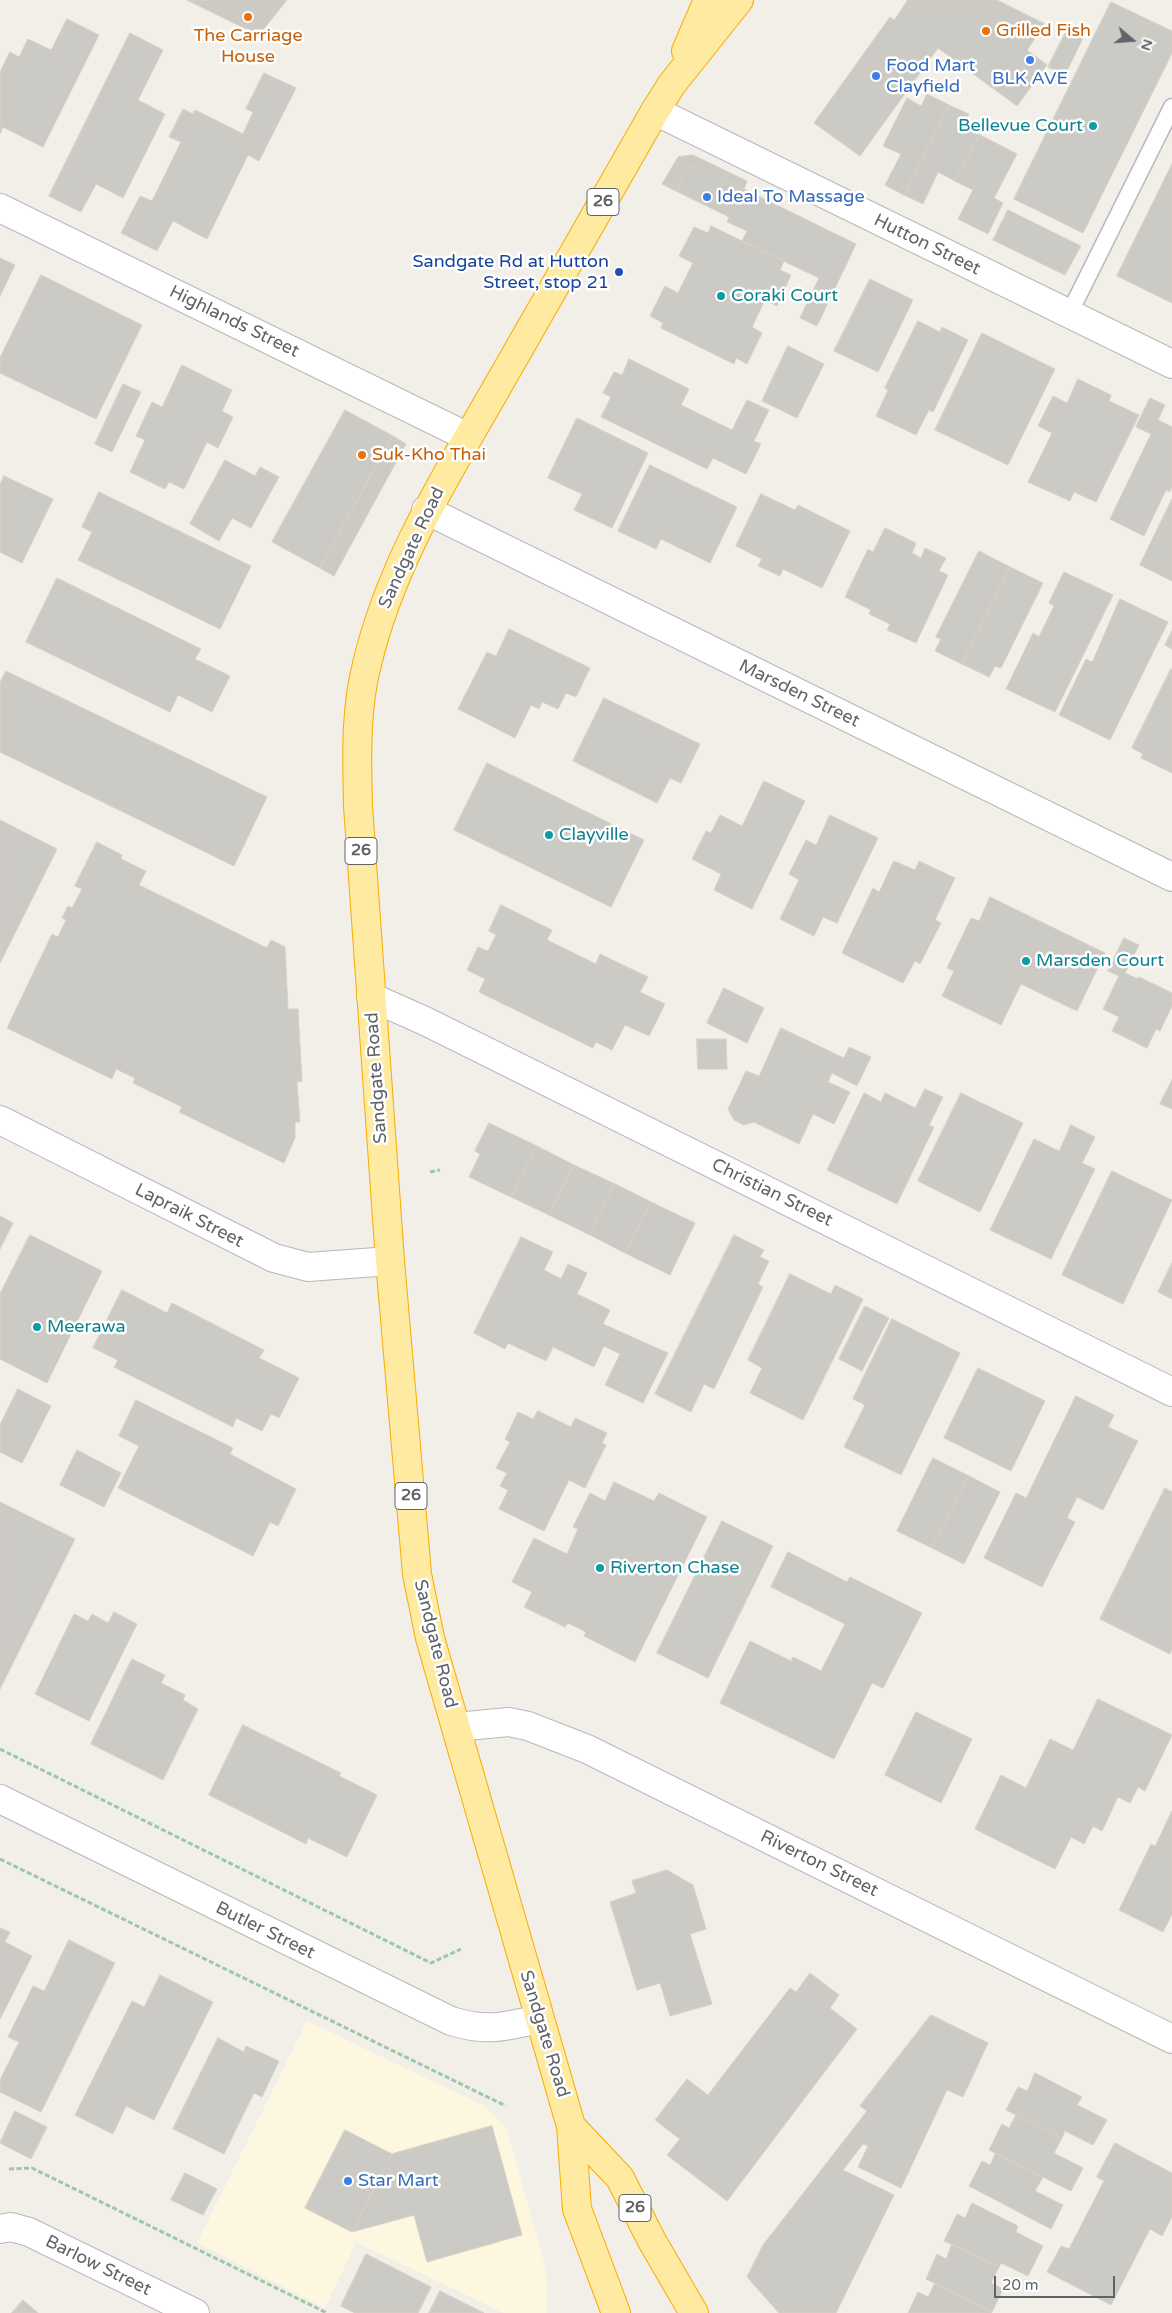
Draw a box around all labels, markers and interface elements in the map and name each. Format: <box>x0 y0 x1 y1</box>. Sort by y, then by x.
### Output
marker: The Carriage House <box>242 11 254 23</box>
north arrow <box>1107 15 1157 65</box>
place label: Grilled Fish <box>996 20 1091 42</box>
place label: The Carriage House <box>193 25 303 68</box>
marker: Grilled Fish <box>980 25 992 37</box>
text: N <box>1137 37 1157 53</box>
marker: BLK AVE <box>1024 54 1036 66</box>
place label: Food Mart Clayfield <box>886 55 975 98</box>
place label: BLK AVE <box>992 68 1068 90</box>
marker: Food Mart Clayfield <box>870 70 882 82</box>
place label: Bellevue Court <box>958 115 1083 137</box>
marker: Bellevue Court <box>1087 120 1099 132</box>
place label: Ideal To Massage <box>717 186 865 208</box>
road number: 26 <box>587 188 619 216</box>
marker: Ideal To Massage <box>701 191 713 203</box>
street label: Hutton Street <box>870 210 984 280</box>
place label: Sandgate Rd at Hutton Street, stop 21 <box>412 251 609 294</box>
marker: Sandgate Rd at Hutton Street, stop 21 <box>613 266 625 278</box>
street label: Highlands Street <box>165 281 303 363</box>
place label: Coraki Court <box>731 285 838 307</box>
marker: Coraki Court <box>715 290 727 302</box>
place label: Suk-Kho Thai <box>372 444 486 466</box>
marker: Suk-Kho Thai <box>356 449 368 461</box>
street label: Sandgate Road <box>374 484 450 612</box>
street label: Marsden Street <box>735 655 863 733</box>
place label: Clayville <box>559 824 629 846</box>
marker: Clayville <box>543 829 555 841</box>
road number: 26 <box>345 838 377 864</box>
place label: Marsden Court <box>1036 950 1164 972</box>
marker: Marsden Court <box>1020 955 1032 967</box>
street label: Sandgate Road <box>362 1012 392 1144</box>
street label: Christian Street <box>708 1154 836 1232</box>
street label: Lapraik Street <box>131 1179 247 1253</box>
place label: Meerawa <box>47 1316 126 1338</box>
marker: Meerawa <box>31 1321 43 1333</box>
road number: 26 <box>395 1482 427 1510</box>
place label: Riverton Chase <box>610 1557 740 1579</box>
marker: Riverton Chase <box>594 1562 606 1574</box>
street label: Sandgate Road <box>409 1578 461 1710</box>
street label: Riverton Street <box>756 1826 882 1902</box>
street label: Butler Street <box>212 1898 318 1964</box>
street label: Sandgate Road <box>514 1968 574 2100</box>
place label: Star Mart <box>358 2170 439 2192</box>
marker: Star Mart <box>342 2175 354 2187</box>
road number: 26 <box>619 2194 651 2222</box>
street label: Barlow Street <box>42 2231 154 2301</box>
scale bar <box>997 2266 1118 2298</box>
text: 20 m <box>1002 2276 1039 2294</box>

